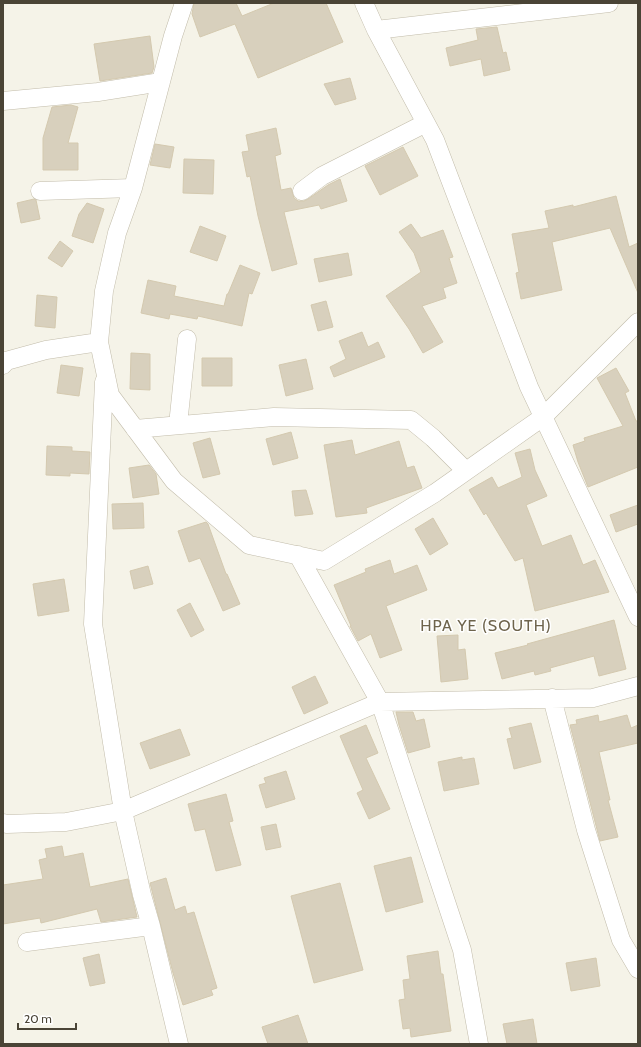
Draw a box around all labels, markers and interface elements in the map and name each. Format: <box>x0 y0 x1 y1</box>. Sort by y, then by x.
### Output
district label: HPA YE (SOUTH) <box>420 616 552 635</box>
scale bar <box>18 1005 76 1031</box>
text: 20 m <box>24 1011 52 1026</box>

